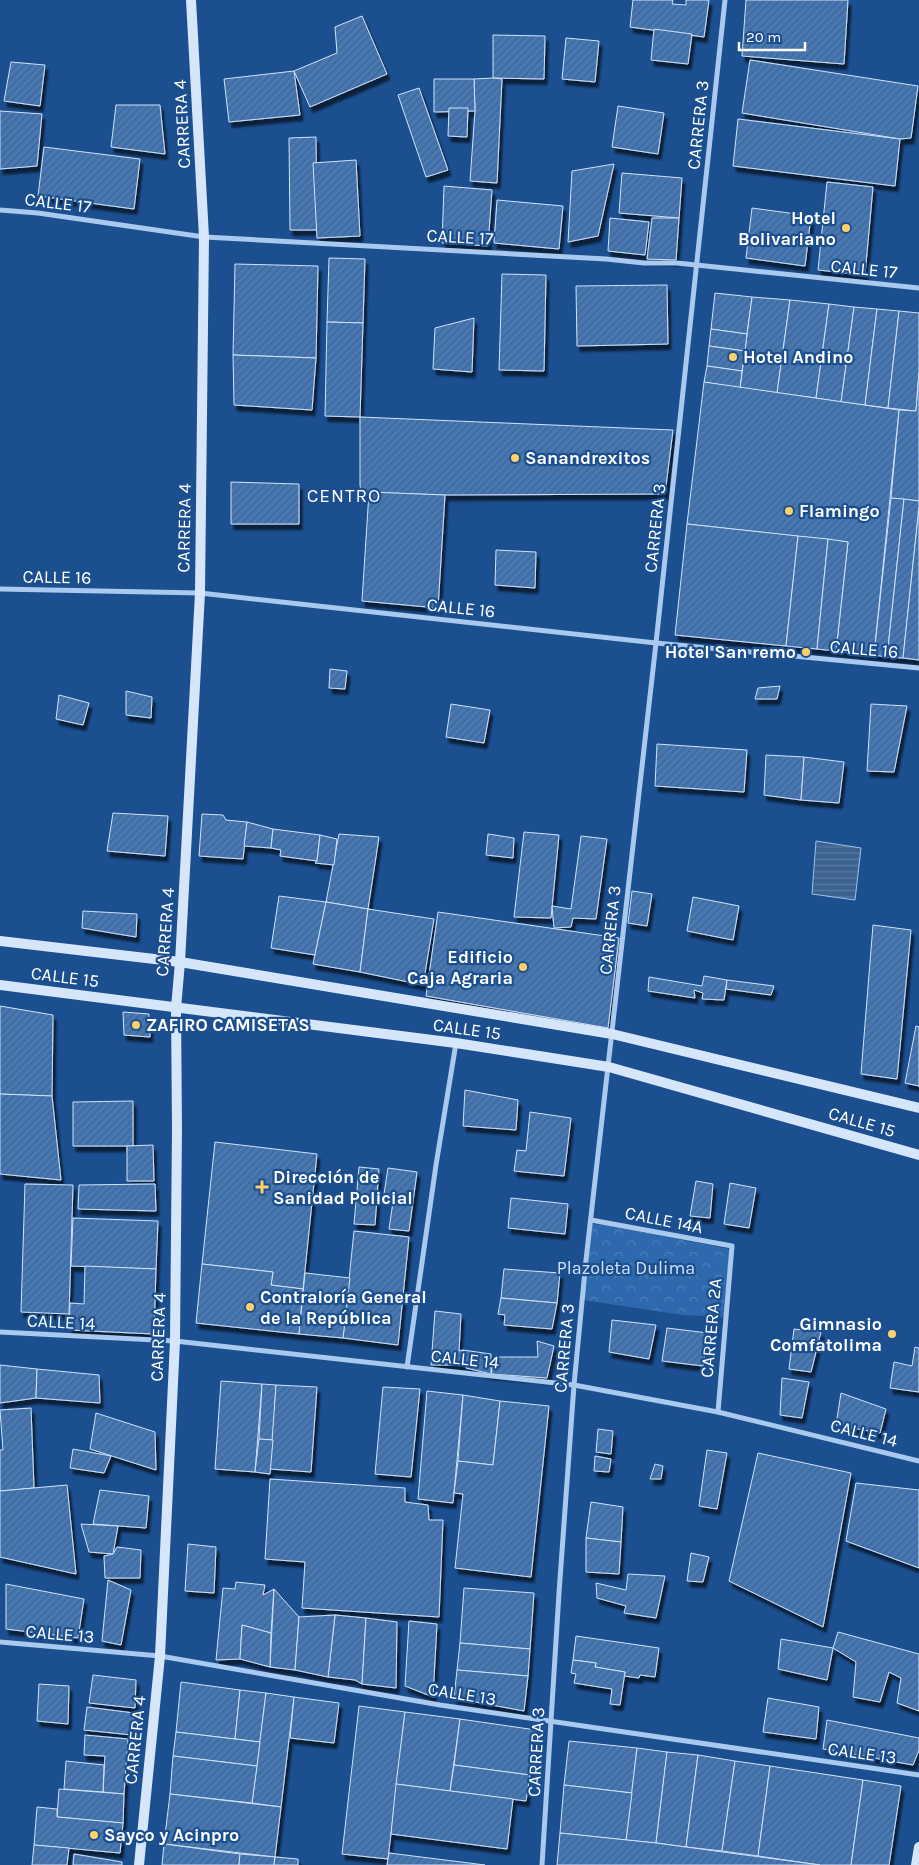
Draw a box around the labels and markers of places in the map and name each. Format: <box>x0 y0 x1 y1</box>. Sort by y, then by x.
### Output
place label: Hotel Bolivariano <box>738 207 836 250</box>
marker: Hotel Bolivariano <box>840 222 852 234</box>
place label: Hotel Andino <box>743 346 853 368</box>
marker: Hotel Andino <box>727 351 739 363</box>
place label: Sanandrexitos <box>525 447 650 469</box>
marker: Sanandrexitos <box>509 452 521 464</box>
place label: Flamingo <box>799 500 880 522</box>
marker: Flamingo <box>783 505 795 517</box>
place label: Hotel San remo <box>665 641 796 663</box>
marker: Hotel San remo <box>800 646 812 658</box>
place label: Edificio Caja Agraria <box>407 946 513 989</box>
marker: Edificio Caja Agraria <box>517 961 529 973</box>
place label: ZAFIRO CAMISETAS <box>146 1014 310 1036</box>
marker: ZAFIRO CAMISETAS <box>130 1019 142 1031</box>
place label: Dirección de Sanidad Policial <box>273 1166 413 1209</box>
marker: Dirección de Sanidad Policial <box>255 1180 269 1194</box>
place label: Contraloría General de la República <box>260 1286 427 1329</box>
marker: Contraloría General de la República <box>244 1301 256 1313</box>
place label: Gimnasio Comfatolima <box>770 1313 882 1356</box>
marker: Gimnasio Comfatolima <box>886 1328 898 1340</box>
place label: Sayco y Acinpro <box>104 1824 239 1846</box>
marker: Sayco y Acinpro <box>88 1829 100 1841</box>

